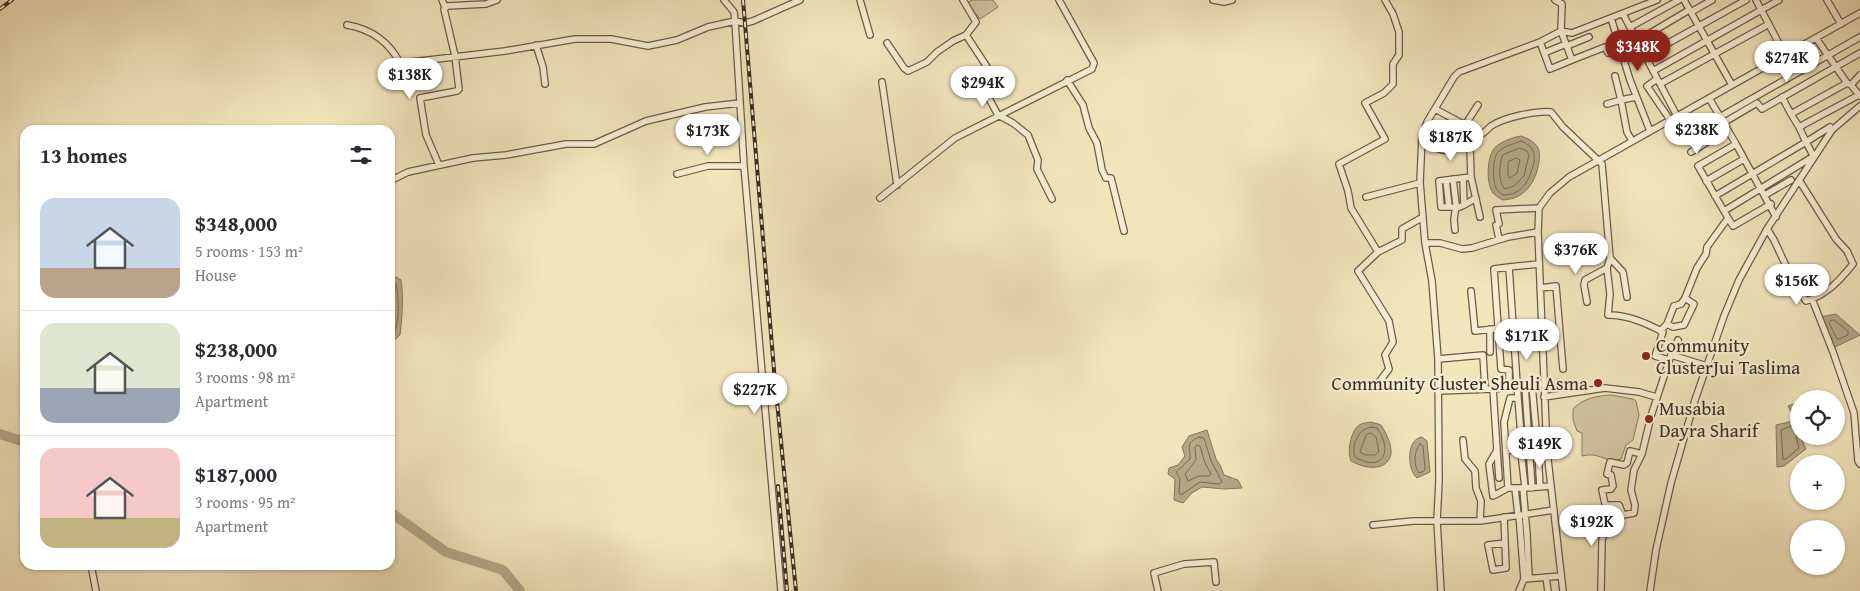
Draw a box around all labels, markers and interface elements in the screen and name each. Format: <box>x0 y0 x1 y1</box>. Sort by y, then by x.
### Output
pin: $348K <box>1603 30 1673 72</box>
text: $348K <box>1616 34 1660 58</box>
pin: $274K <box>1752 41 1822 83</box>
text: $274K <box>1765 45 1809 69</box>
pin: $138K <box>375 58 445 100</box>
text: $138K <box>388 62 432 86</box>
pin: $294K <box>948 66 1018 108</box>
text: $294K <box>961 70 1005 94</box>
pin: $238K <box>1662 112 1732 155</box>
pin: $173K <box>673 114 743 156</box>
text: $238K <box>1675 117 1719 141</box>
text: $173K <box>686 118 730 142</box>
pin: $187K <box>1416 120 1486 162</box>
text: $187K <box>1429 124 1473 148</box>
text: 13 homes <box>40 140 127 171</box>
icon: filters <box>347 141 375 169</box>
text: $348,000 <box>195 208 277 239</box>
icon: home <box>80 218 140 278</box>
pin: $376K <box>1541 232 1611 275</box>
text: $376K <box>1554 237 1598 261</box>
text: 5 rooms · 153 m² <box>195 239 303 263</box>
text: House <box>195 263 236 287</box>
pin: $156K <box>1762 264 1832 306</box>
text: $156K <box>1775 268 1819 292</box>
pin: $171K <box>1492 318 1562 361</box>
text: $171K <box>1505 323 1549 347</box>
place label: Community ClusterJui Taslima <box>1656 331 1800 381</box>
text: $238,000 <box>195 334 277 365</box>
icon: home <box>80 343 140 403</box>
marker: Community ClusterJui Taslima <box>1640 350 1652 362</box>
text: 3 rooms · 98 m² <box>195 365 295 389</box>
place label: Community Cluster Sheuli Asma <box>1332 369 1588 397</box>
pin: $227K <box>720 372 790 415</box>
text: $227K <box>733 377 777 401</box>
marker: Community Cluster Sheuli Asma <box>1592 377 1604 389</box>
text: Apartment <box>195 389 268 413</box>
map controls <box>1790 390 1845 575</box>
button: locate <box>1790 390 1845 445</box>
place label: Musabia Dayra Sharif <box>1659 394 1760 444</box>
marker: Musabia Dayra Sharif <box>1643 413 1655 425</box>
pin: $149K <box>1505 426 1575 469</box>
text: $149K <box>1518 431 1562 455</box>
button: + <box>1790 455 1845 510</box>
text: $187,000 <box>195 459 277 490</box>
icon: home <box>80 468 140 528</box>
text: 3 rooms · 95 m² <box>195 490 295 514</box>
pin: $192K <box>1557 504 1627 547</box>
text: $192K <box>1570 509 1614 533</box>
text: Apartment <box>195 514 268 538</box>
button: − <box>1790 520 1845 575</box>

